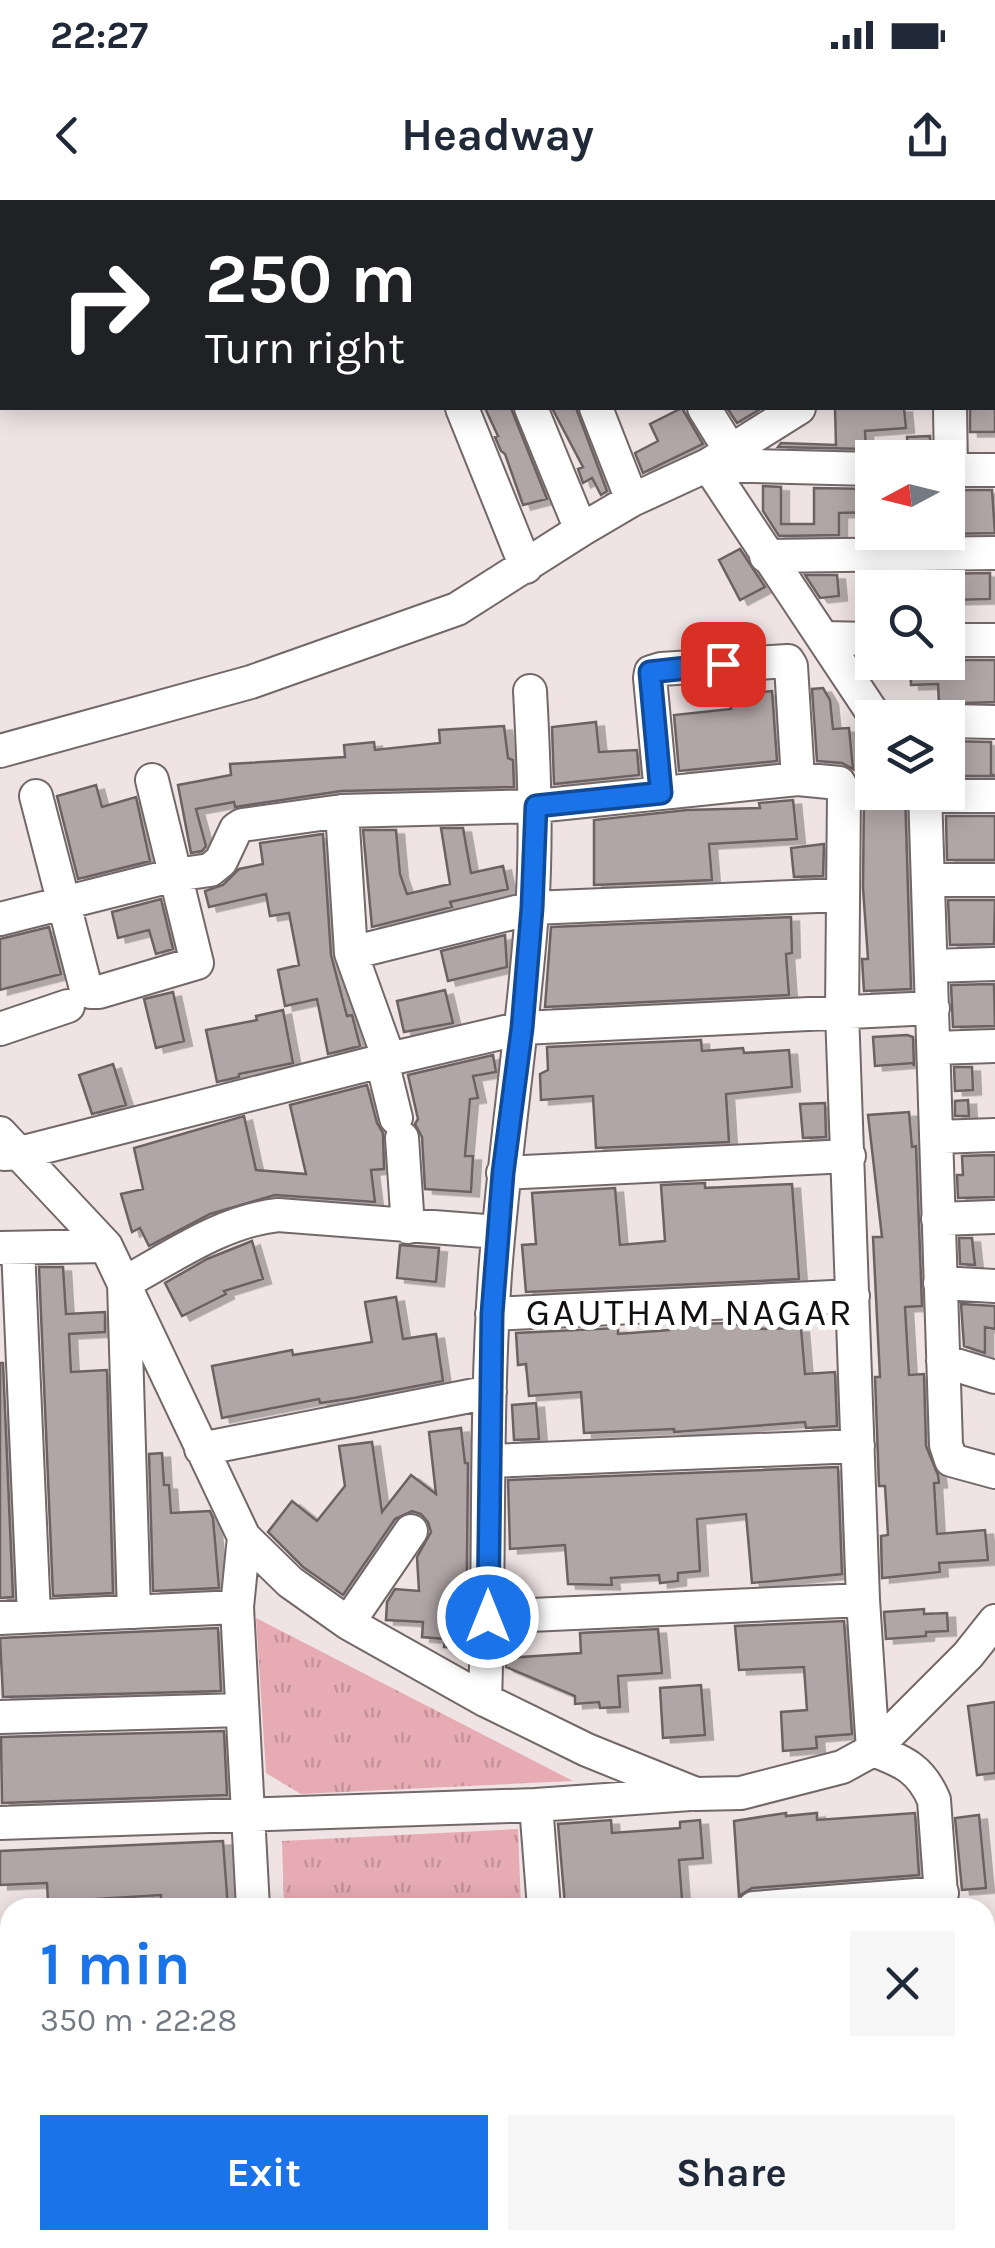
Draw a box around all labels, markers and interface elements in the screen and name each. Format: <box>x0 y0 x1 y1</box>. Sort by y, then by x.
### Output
text: 22:27 <box>50 13 148 58</box>
icon: back <box>40 108 95 163</box>
icon: share <box>900 108 955 163</box>
text: Headway <box>401 109 594 161</box>
text: 250 m <box>205 238 417 320</box>
icon: right <box>40 240 170 370</box>
text: Turn right <box>205 322 405 374</box>
north arrow <box>855 440 965 550</box>
map controls <box>855 440 965 810</box>
button: search <box>855 570 965 680</box>
pin <box>681 622 766 707</box>
icon: arrive <box>696 637 751 692</box>
button: layers <box>855 700 965 810</box>
district label: GAUTHAM NAGAR <box>526 1290 854 1335</box>
position arrow <box>436 1565 540 1669</box>
text: 1 min <box>40 1929 191 1999</box>
button: close <box>850 1931 955 2036</box>
text: 350 m · 22:28 <box>40 2002 237 2039</box>
button: Exit <box>40 2115 488 2230</box>
button: Share <box>508 2115 955 2230</box>

